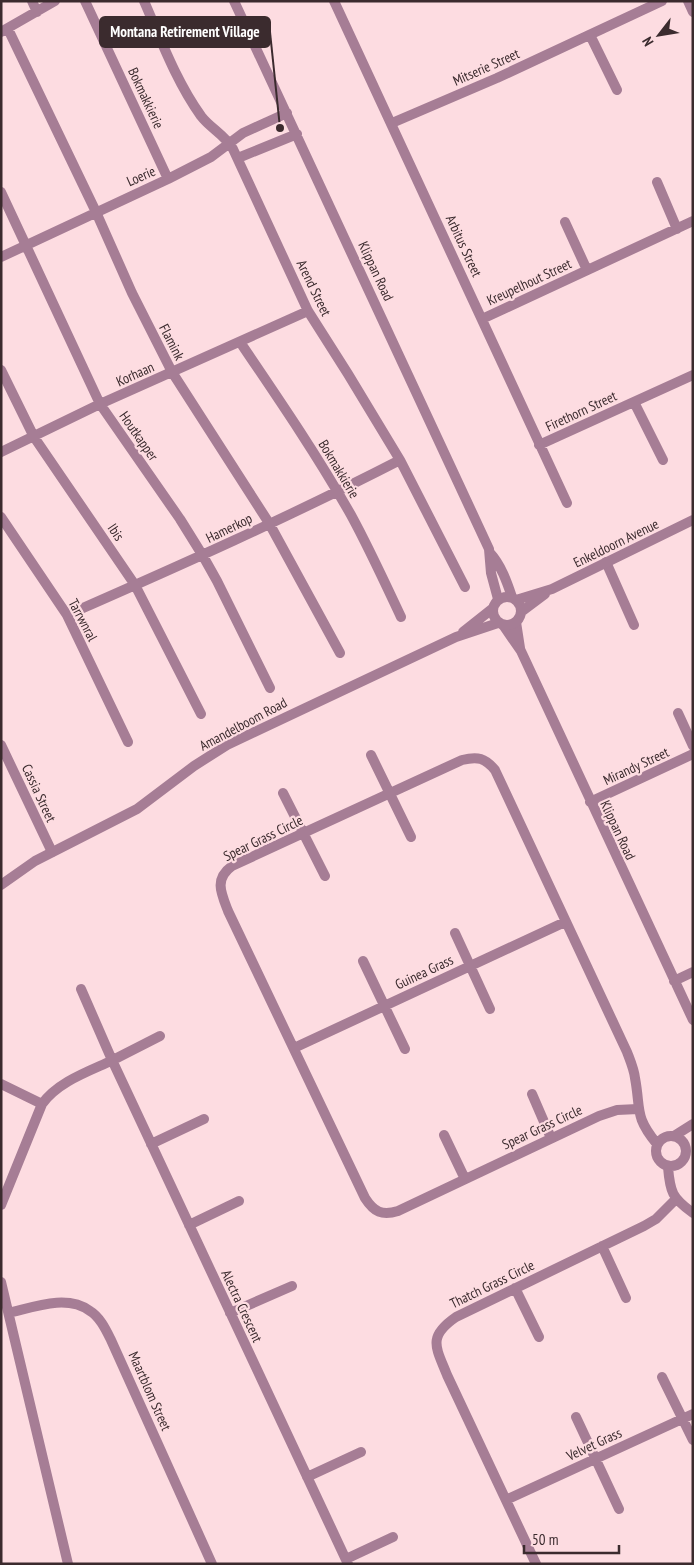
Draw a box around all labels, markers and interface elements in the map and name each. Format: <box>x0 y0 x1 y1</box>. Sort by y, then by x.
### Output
north arrow <box>634 10 684 60</box>
callout: Montana Retirement Village <box>100 17 270 47</box>
text: Montana Retirement Village <box>110 22 260 41</box>
text: N <box>638 34 658 50</box>
street label: Mitserie Street <box>450 44 522 90</box>
street label: Bokmakkierie <box>124 65 168 132</box>
street label: Loerie <box>124 162 158 190</box>
street label: Arbitus Street <box>442 212 486 280</box>
street label: Klippan Road <box>354 238 398 304</box>
street label: Kreupelhout Street <box>484 254 574 309</box>
street label: Arend Street <box>293 257 335 319</box>
street label: Flamink <box>155 321 189 364</box>
street label: Korhaan <box>113 358 157 390</box>
street label: Firethorn Street <box>543 387 620 435</box>
street label: Houtkapper <box>115 408 163 464</box>
street label: Bokmakkierie <box>315 436 364 502</box>
street label: Hamerkop <box>203 509 255 547</box>
street label: Enkeldoorn Avenue <box>570 515 662 571</box>
street label: Ibis <box>104 520 128 544</box>
street label: Tarrwnral <box>64 596 102 645</box>
street label: Amandelboom Road <box>196 693 290 755</box>
street label: Mirandy Street <box>600 743 672 789</box>
street label: Cassia Street <box>18 761 60 825</box>
street label: Klippan Road <box>596 797 640 863</box>
street label: Spear Grass Circle <box>220 811 306 865</box>
street label: Guinea Grass <box>392 951 456 993</box>
street label: Spear Grass Circle <box>499 1101 585 1153</box>
street label: Thatch Grass Circle <box>447 1256 537 1312</box>
street label: Alectra Crescent <box>217 1267 267 1345</box>
street label: Maartblom Street <box>125 1349 175 1433</box>
street label: Velvet Grass <box>563 1423 625 1465</box>
scale bar <box>524 1522 619 1554</box>
text: 50 m <box>532 1530 558 1549</box>

